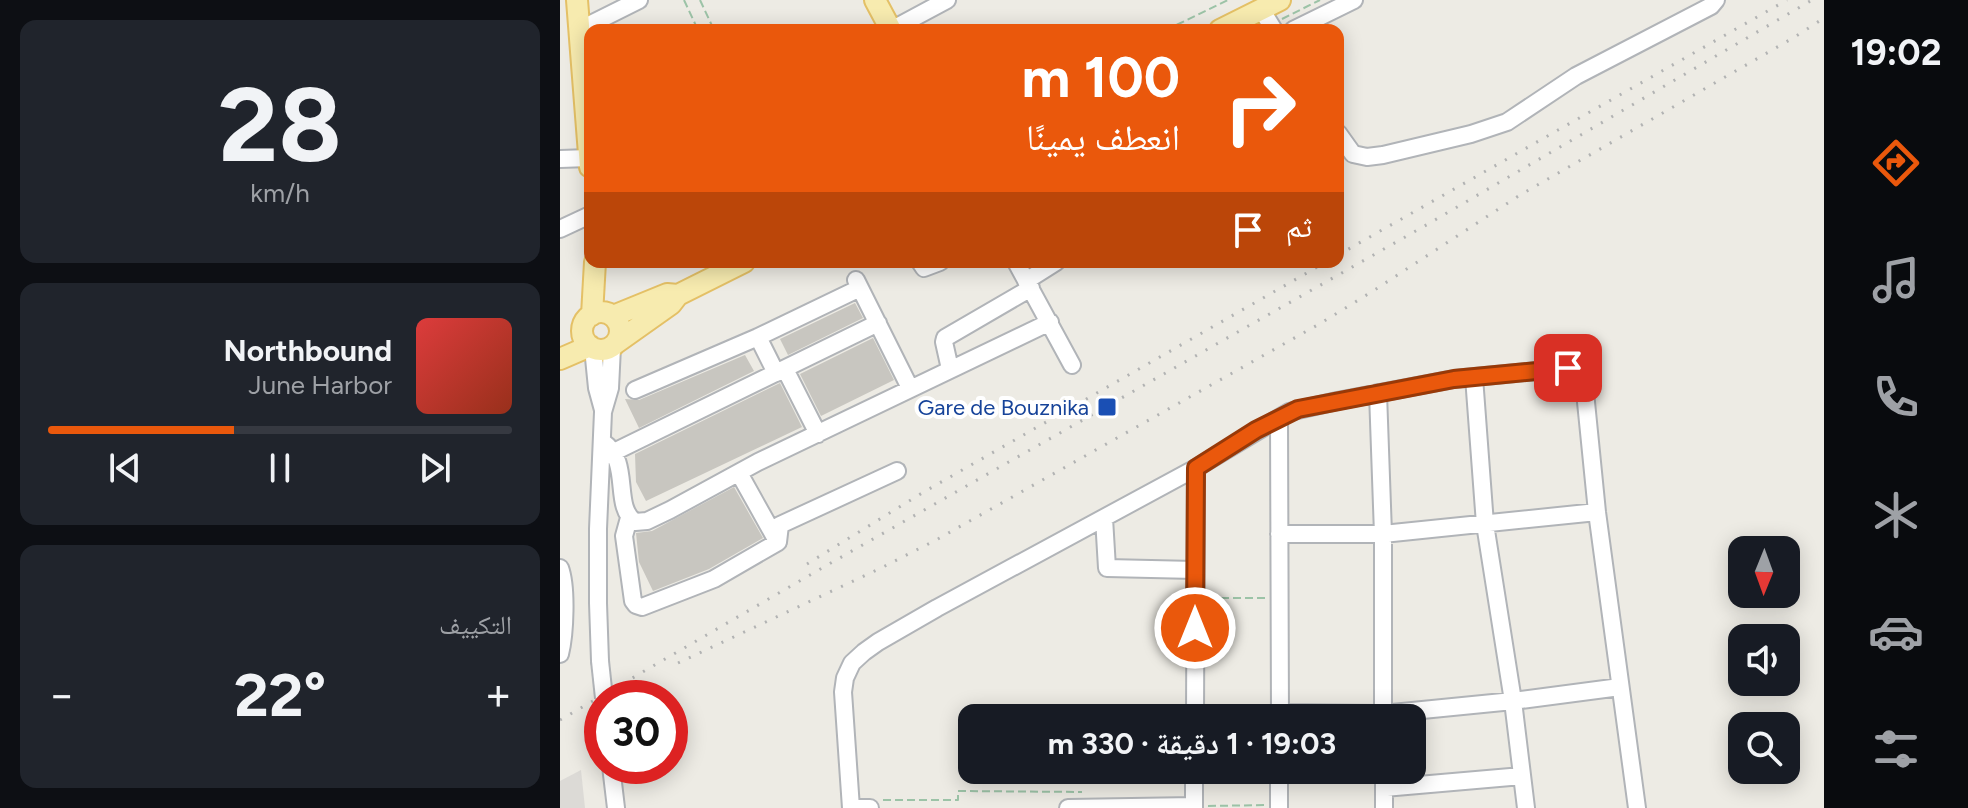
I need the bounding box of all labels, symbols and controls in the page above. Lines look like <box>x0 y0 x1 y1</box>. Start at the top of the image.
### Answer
text: 19:02 <box>1850 31 1942 74</box>
text: 100 m <box>1022 44 1180 111</box>
icon: right <box>1208 56 1312 160</box>
text: 28 <box>218 62 342 187</box>
text: انعطف يمينًا <box>1026 116 1180 159</box>
icon: directions <box>1868 135 1924 191</box>
text: km/h <box>250 177 310 209</box>
icon: arrive <box>1226 208 1270 252</box>
text: ثم <box>1286 208 1312 245</box>
icon: music <box>1868 252 1924 308</box>
text: Northbound <box>224 332 392 369</box>
pin <box>1534 334 1602 402</box>
icon: arrive <box>1546 346 1590 390</box>
text: June Harbor <box>248 369 392 401</box>
icon: phone <box>1868 369 1924 425</box>
place label: Gare de Bouznika <box>918 394 1089 421</box>
marker: Gare de Bouznika <box>1096 396 1118 418</box>
icon: previous <box>103 446 147 490</box>
icon: pause <box>258 446 302 490</box>
icon: next <box>413 446 457 490</box>
icon: climate <box>1868 487 1924 543</box>
north arrow <box>1728 536 1800 608</box>
map controls <box>1728 536 1800 784</box>
position arrow <box>1153 586 1237 670</box>
icon: car <box>1868 604 1924 660</box>
text: التكييف <box>439 609 512 641</box>
button: sound <box>1728 624 1800 696</box>
text: 22° <box>234 659 326 731</box>
text: − <box>48 668 75 721</box>
text: + <box>485 668 512 721</box>
speed limit sign: 30 <box>584 680 688 784</box>
button: search <box>1728 712 1800 784</box>
icon: filters <box>1868 721 1924 777</box>
text: 19:03 · 1 دقيقة · 330 m <box>1048 725 1336 762</box>

